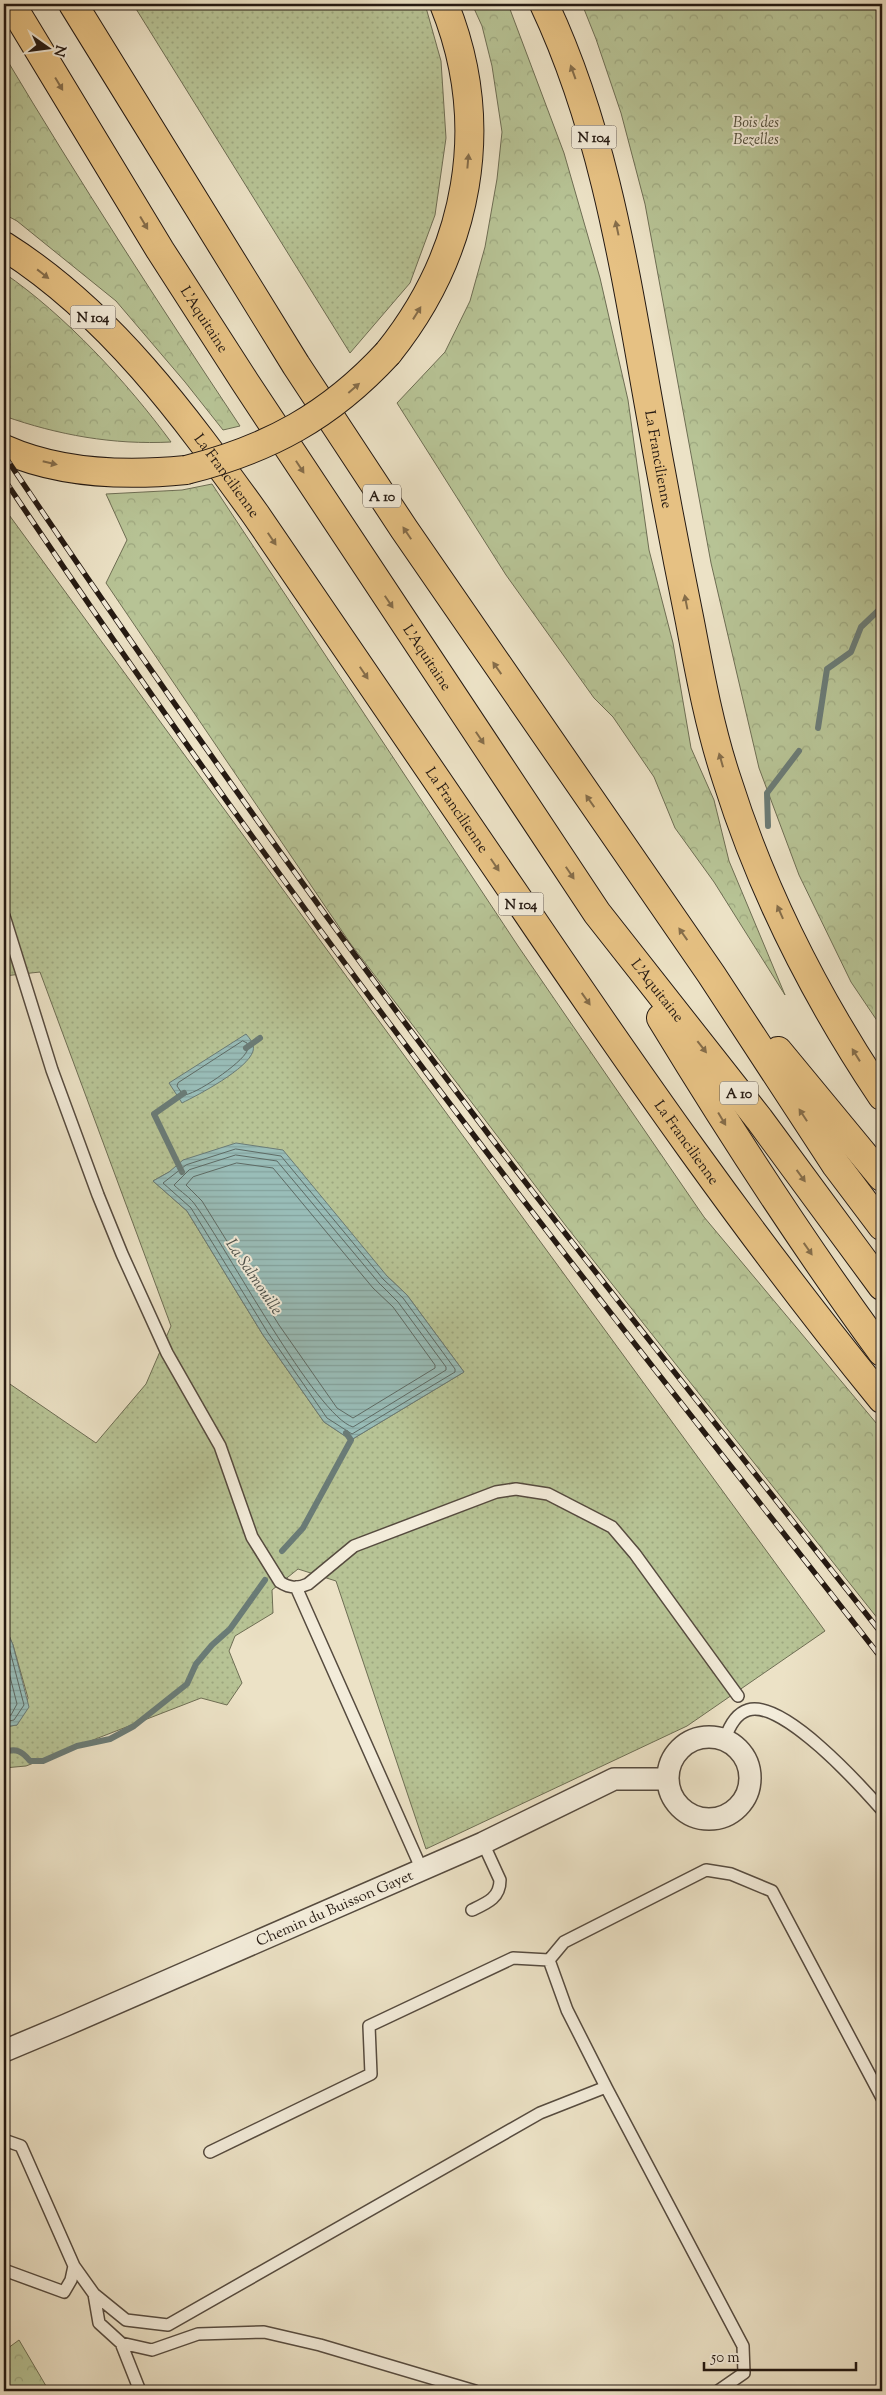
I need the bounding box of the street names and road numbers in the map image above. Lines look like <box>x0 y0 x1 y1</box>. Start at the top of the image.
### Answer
road number: N 104 <box>572 125 616 148</box>
street label: L'Aquitaine <box>174 283 233 357</box>
road number: N 104 <box>70 306 116 328</box>
street label: La Francilienne <box>638 409 677 510</box>
street label: La Francilienne <box>188 430 264 523</box>
road number: A 10 <box>363 484 401 508</box>
street label: L'Aquitaine <box>397 621 456 695</box>
street label: La Francilienne <box>419 764 493 858</box>
road number: N 104 <box>498 892 544 916</box>
street label: L'Aquitaine <box>625 955 688 1027</box>
road number: A 10 <box>720 1082 758 1104</box>
street label: La Francilienne <box>648 1097 723 1190</box>
street label: Chemin du Buisson Gayet <box>253 1866 417 1953</box>

